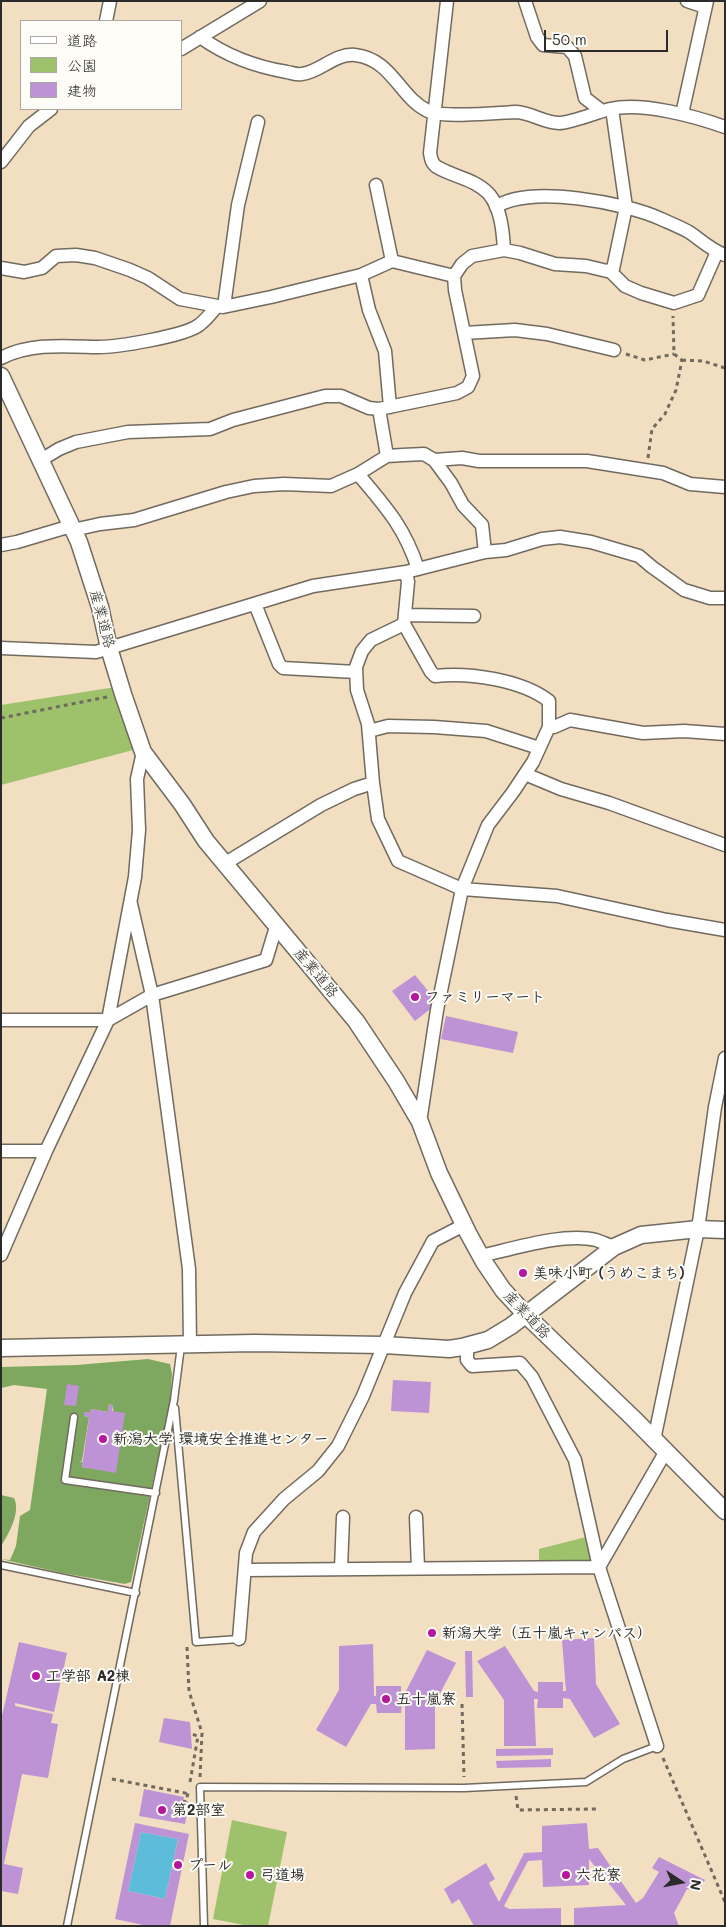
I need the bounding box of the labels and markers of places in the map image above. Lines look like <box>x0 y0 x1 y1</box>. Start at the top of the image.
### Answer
place label: ファミリーマート <box>425 988 545 1006</box>
marker: ファミリーマート <box>409 991 421 1003</box>
place label: 美味小町 (うめこまち) <box>533 1264 685 1282</box>
marker: 美味小町 (うめこまち) <box>517 1267 529 1279</box>
place label: 新潟大学 環境安全推進センター <box>113 1430 328 1448</box>
marker: 新潟大学 環境安全推進センター <box>97 1433 109 1445</box>
place label: 新潟大学（五十嵐キャンパス） <box>442 1624 652 1642</box>
marker: 新潟大学（五十嵐キャンパス） <box>426 1627 438 1639</box>
place label: 工学部 A2棟 <box>46 1667 130 1685</box>
marker: 工学部 A2棟 <box>30 1670 42 1682</box>
place label: 五十嵐寮 <box>396 1690 456 1708</box>
marker: 五十嵐寮 <box>380 1693 392 1705</box>
place label: 第2部室 <box>172 1801 225 1819</box>
marker: 第2部室 <box>156 1804 168 1816</box>
place label: プール <box>188 1856 232 1874</box>
marker: プール <box>172 1859 184 1871</box>
place label: 弓道場 <box>260 1866 305 1884</box>
place label: 六花寮 <box>576 1866 621 1884</box>
marker: 弓道場 <box>244 1869 256 1881</box>
marker: 六花寮 <box>560 1869 572 1881</box>

